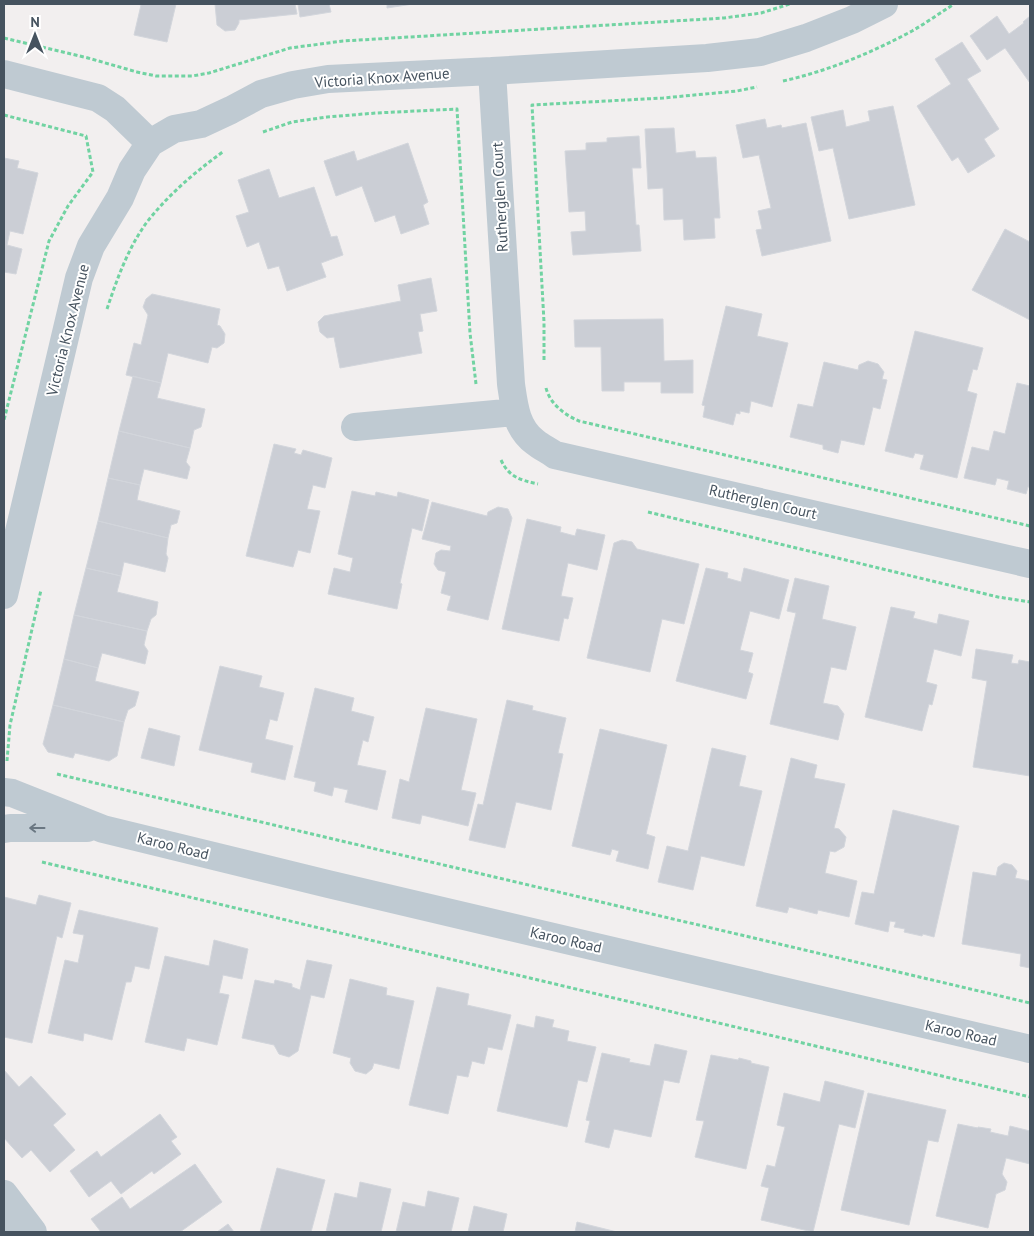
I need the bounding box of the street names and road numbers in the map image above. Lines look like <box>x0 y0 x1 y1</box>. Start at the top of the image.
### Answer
street label: Victoria Knox Avenue <box>313 63 450 92</box>
street label: Rutherglen Court <box>487 142 512 252</box>
street label: Victoria Knox Avenue <box>42 262 93 399</box>
street label: Rutherglen Court <box>707 480 819 523</box>
street label: Karoo Road <box>135 827 211 864</box>
street label: Karoo Road <box>528 922 604 957</box>
street label: Karoo Road <box>923 1015 999 1050</box>

